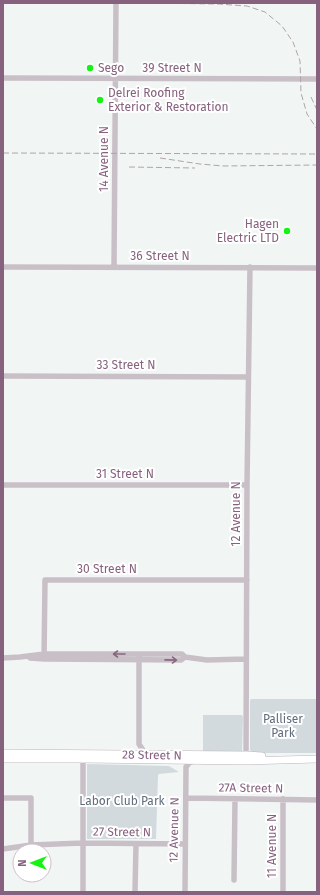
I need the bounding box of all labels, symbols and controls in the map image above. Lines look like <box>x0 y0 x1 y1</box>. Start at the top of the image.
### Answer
place label: Sego <box>98 61 124 75</box>
street label: 39 Street N <box>142 61 202 75</box>
marker: Sego <box>85 63 95 73</box>
place label: Delrei Roofing Exterior & Restoration <box>108 86 229 114</box>
marker: Delrei Roofing Exterior & Restoration <box>95 95 105 105</box>
street label: 14 Avenue N <box>97 126 111 192</box>
place label: Hagen Electric LTD <box>217 217 279 245</box>
marker: Hagen Electric LTD <box>282 226 292 236</box>
street label: 36 Street N <box>130 249 190 263</box>
street label: 33 Street N <box>96 358 156 372</box>
street label: 31 Street N <box>96 467 154 481</box>
street label: 12 Avenue N <box>229 481 243 547</box>
street label: 30 Street N <box>77 562 137 576</box>
one-way arrow <box>113 650 126 658</box>
one-way arrow <box>164 656 177 664</box>
park label: Palliser Park <box>263 712 303 740</box>
street label: 28 Street N <box>122 747 182 763</box>
street label: 27A Street N <box>218 780 284 796</box>
park label: Labor Club Park <box>79 794 166 808</box>
street label: 12 Avenue N <box>166 797 182 863</box>
street label: 11 Avenue N <box>265 814 279 878</box>
street label: 27 Street N <box>93 824 151 840</box>
north arrow <box>12 843 52 883</box>
text: N <box>16 859 29 867</box>

